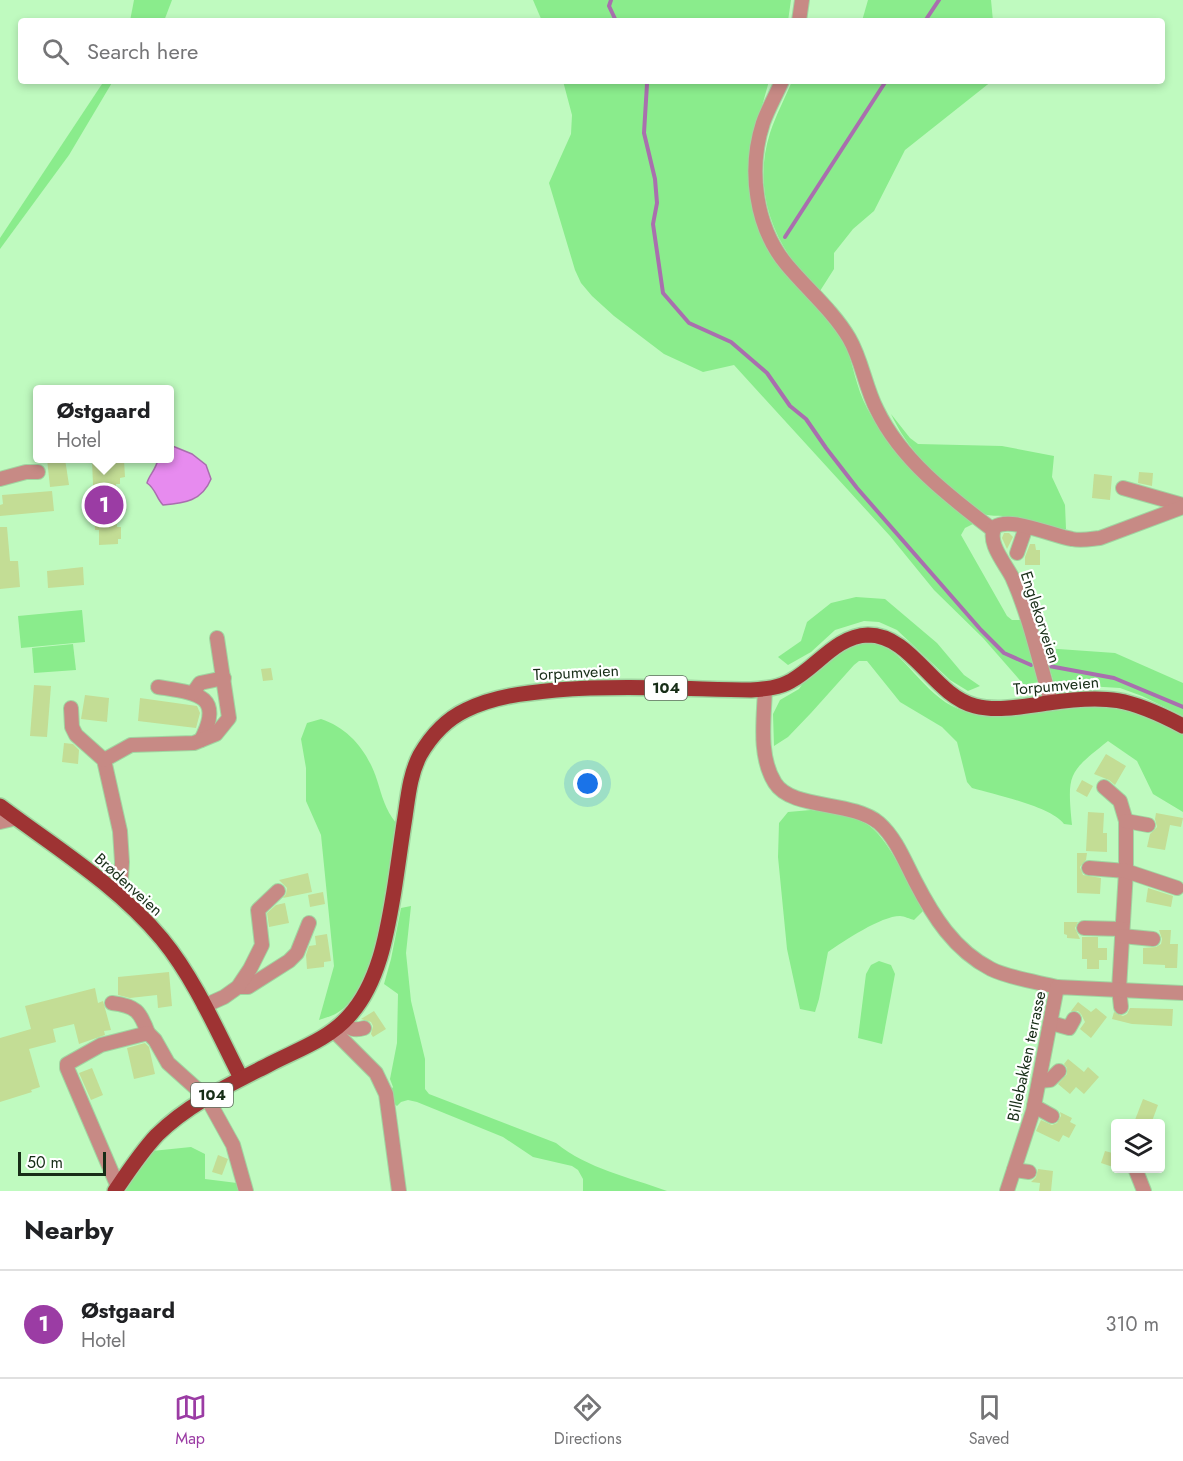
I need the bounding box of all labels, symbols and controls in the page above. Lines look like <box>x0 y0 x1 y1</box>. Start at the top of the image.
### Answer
search box <box>18 18 1165 84</box>
icon: search <box>39 35 72 68</box>
text: Search here <box>87 35 198 67</box>
popup <box>33 385 174 463</box>
text: Østgaard <box>56 394 151 426</box>
text: Hotel <box>56 426 101 455</box>
pin: 1 <box>84 482 124 528</box>
street label: Englekorveien <box>1015 568 1066 666</box>
street label: Torpumveien <box>533 659 619 686</box>
street label: Torpumveien <box>1012 670 1100 701</box>
road number: 104 <box>645 676 687 700</box>
your location <box>573 769 602 798</box>
street label: Brødenveien <box>90 847 168 921</box>
street label: Billebakken terrasse <box>1001 989 1052 1123</box>
road number: 104 <box>191 1083 233 1107</box>
map controls <box>1111 1119 1165 1173</box>
button: layers <box>1111 1119 1165 1173</box>
scale bar <box>18 1149 106 1176</box>
text: 50 m <box>27 1151 63 1174</box>
text: Nearby <box>24 1211 113 1249</box>
text: Østgaard <box>81 1294 175 1326</box>
text: 1 <box>38 1310 49 1339</box>
text: 310 m <box>1105 1310 1159 1339</box>
text: Hotel <box>81 1326 126 1355</box>
tab: Map <box>174 1391 207 1450</box>
tab: Directions <box>554 1391 622 1450</box>
tab: Saved <box>969 1391 1009 1450</box>

